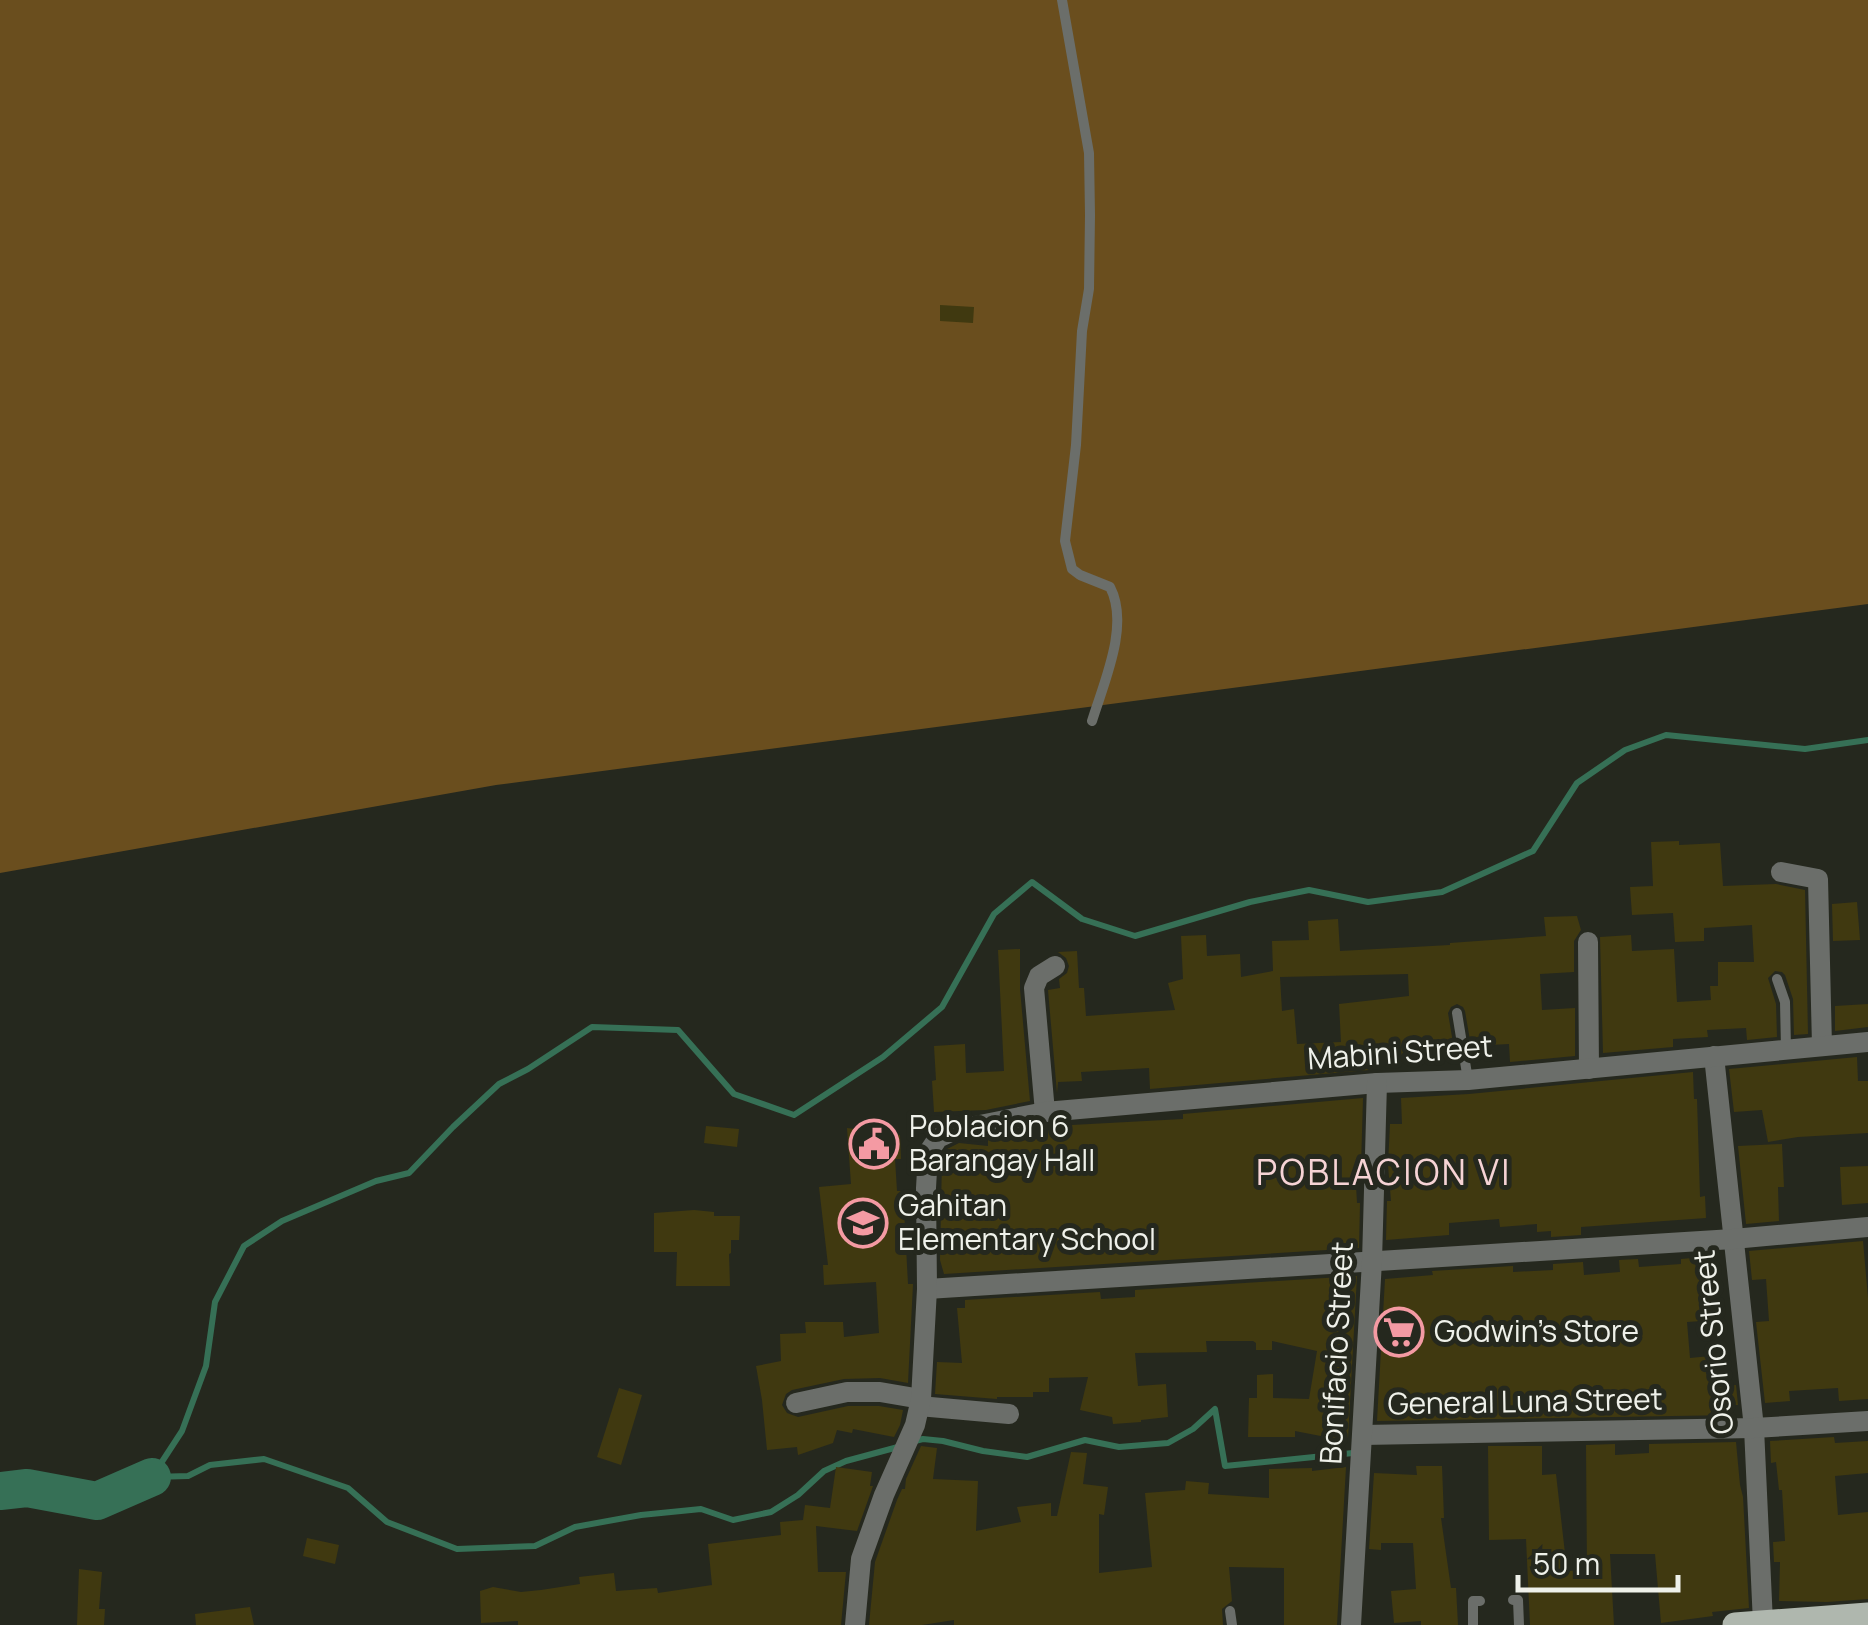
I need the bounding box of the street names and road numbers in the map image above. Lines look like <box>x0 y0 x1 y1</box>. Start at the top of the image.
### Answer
street label: Mabini Street <box>1306 1025 1494 1078</box>
street label: Bonifacio Street <box>1309 1241 1362 1465</box>
street label: Osorio Street <box>1682 1248 1743 1436</box>
street label: General Luna Street <box>1387 1378 1663 1423</box>

